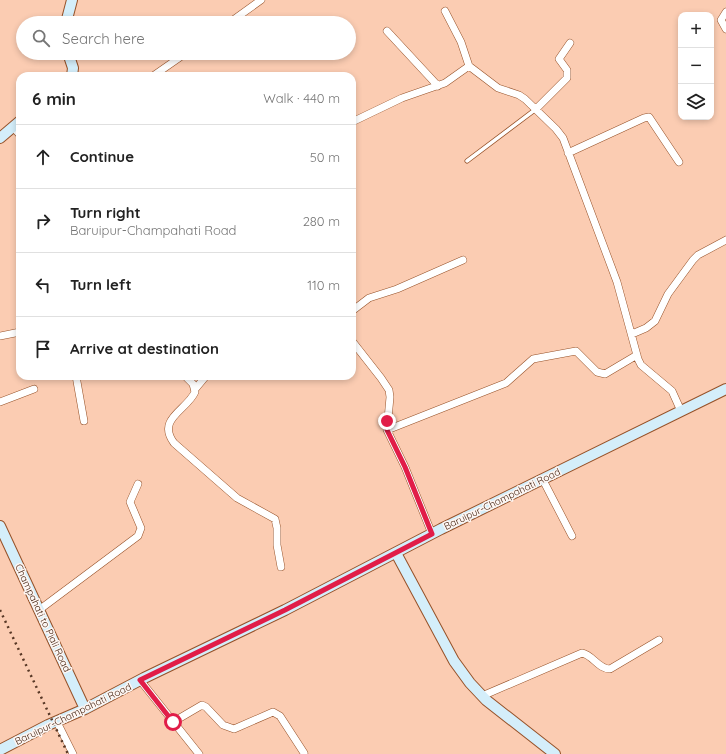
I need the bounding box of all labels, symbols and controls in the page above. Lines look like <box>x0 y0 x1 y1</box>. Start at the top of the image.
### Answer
map controls <box>678 12 714 120</box>
button: + <box>678 12 714 48</box>
search box <box>16 16 356 60</box>
icon: search <box>30 27 52 49</box>
text: Search here <box>62 29 145 48</box>
button: − <box>678 48 714 84</box>
button: layers <box>678 84 714 120</box>
text: 6 min <box>32 88 76 109</box>
text: Walk · 440 m <box>263 90 340 106</box>
icon: ahead <box>32 146 54 168</box>
text: Continue <box>70 147 134 166</box>
text: 50 m <box>310 149 340 165</box>
text: Turn right <box>70 203 141 222</box>
icon: right <box>32 210 54 232</box>
text: 280 m <box>303 213 340 229</box>
text: Baruipur-Champahati Road <box>70 222 237 238</box>
icon: left <box>32 274 54 296</box>
text: Turn left <box>70 275 132 294</box>
text: 110 m <box>307 277 340 293</box>
icon: arrive <box>32 338 54 360</box>
text: Arrive at destination <box>70 339 219 358</box>
route end <box>378 412 396 430</box>
street label: Baruipur-Champahati Road <box>442 465 562 533</box>
street label: Champahati to Piali Road <box>12 562 74 674</box>
street label: Baruipur-Champahati Road <box>13 680 133 748</box>
route start <box>164 713 182 731</box>

